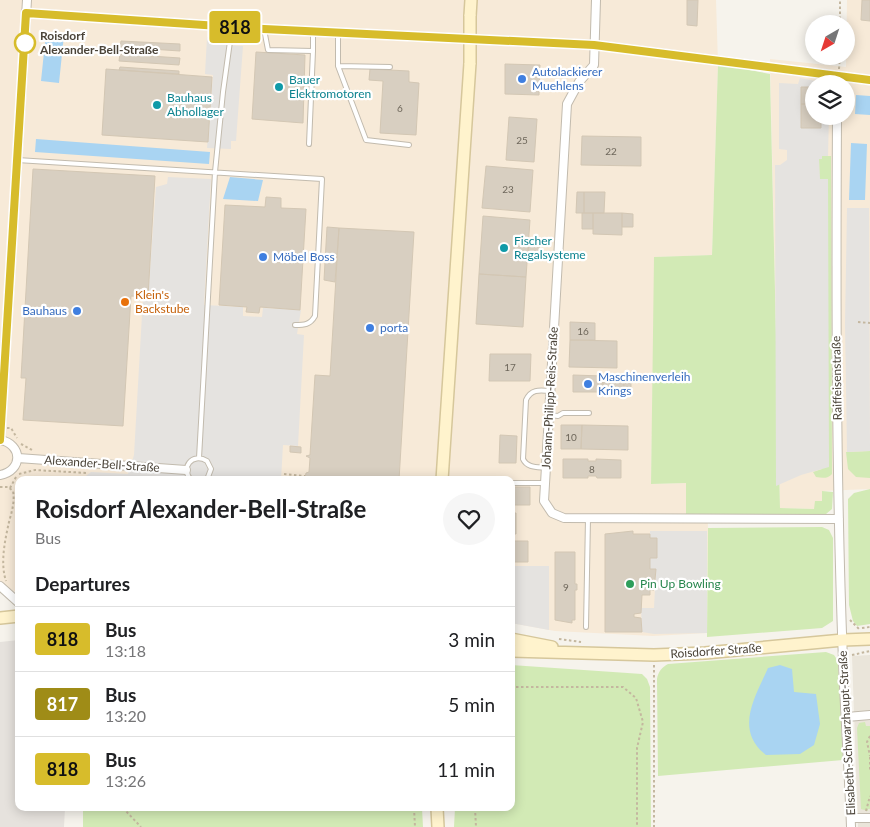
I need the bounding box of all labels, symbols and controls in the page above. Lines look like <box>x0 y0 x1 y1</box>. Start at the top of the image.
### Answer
line badge: 818 <box>206 11 264 43</box>
north arrow <box>805 15 855 65</box>
map controls <box>805 15 855 125</box>
text: 818 <box>219 16 251 38</box>
place label: Roisdorf Alexander-Bell-Straße <box>39 28 159 57</box>
marker: Roisdorf Alexander-Bell-Straße <box>14 32 36 54</box>
place label: Autolackierer Muehlens <box>532 64 603 93</box>
place label: Bauer Elektromotoren <box>289 72 371 101</box>
marker: Autolackierer Muehlens <box>516 73 528 85</box>
button: layers <box>805 75 855 125</box>
marker: Bauer Elektromotoren <box>273 81 285 93</box>
place label: Bauhaus Abhollager <box>167 90 224 119</box>
marker: Bauhaus Abhollager <box>151 99 163 111</box>
house number: 6 <box>397 102 403 114</box>
house number: 25 <box>516 134 528 146</box>
house number: 22 <box>605 145 617 157</box>
house number: 23 <box>502 183 514 195</box>
place label: Fischer Regalsysteme <box>514 233 586 262</box>
marker: Fischer Regalsysteme <box>498 242 510 254</box>
place label: Möbel Boss <box>273 249 335 264</box>
marker: Möbel Boss <box>257 251 269 263</box>
place label: Klein's Backstube <box>135 287 190 316</box>
marker: Klein's Backstube <box>119 296 131 308</box>
place label: Bauhaus <box>22 303 67 318</box>
marker: Bauhaus <box>71 305 83 317</box>
place label: porta <box>380 320 408 335</box>
marker: porta <box>364 322 376 334</box>
house number: 16 <box>577 325 589 337</box>
street label: Johann-Philipp-Reis-Straße <box>538 326 561 470</box>
street label: Raiffeisenstraße <box>828 336 845 420</box>
house number: 17 <box>504 361 516 373</box>
place label: Maschinenverleih Krings <box>598 369 691 398</box>
marker: Maschinenverleih Krings <box>582 378 594 390</box>
house number: 10 <box>565 431 577 443</box>
street label: Alexander-Bell-Straße <box>44 452 160 475</box>
house number: 8 <box>589 463 595 475</box>
button: heart <box>443 493 495 545</box>
text: Roisdorf Alexander-Bell-Straße <box>35 494 366 523</box>
text: Bus <box>35 528 61 547</box>
text: Departures <box>35 572 130 595</box>
place label: Pin Up Bowling <box>640 576 721 591</box>
marker: Pin Up Bowling <box>624 578 636 590</box>
house number: 9 <box>563 581 569 593</box>
text: Bus <box>105 618 136 641</box>
text: 818 <box>47 628 78 650</box>
text: 3 min <box>448 628 495 651</box>
street label: Roisdorfer Straße <box>670 640 762 661</box>
text: 13:18 <box>105 641 146 660</box>
street label: Elisabeth-Schwarzhaupt-Straße <box>835 650 858 816</box>
text: Bus <box>105 683 136 706</box>
text: 817 <box>47 693 78 715</box>
text: 5 min <box>448 693 495 716</box>
text: 13:20 <box>105 706 146 725</box>
text: Bus <box>105 748 136 771</box>
text: 818 <box>47 758 78 780</box>
text: 11 min <box>437 758 495 781</box>
text: 13:26 <box>105 771 146 790</box>

